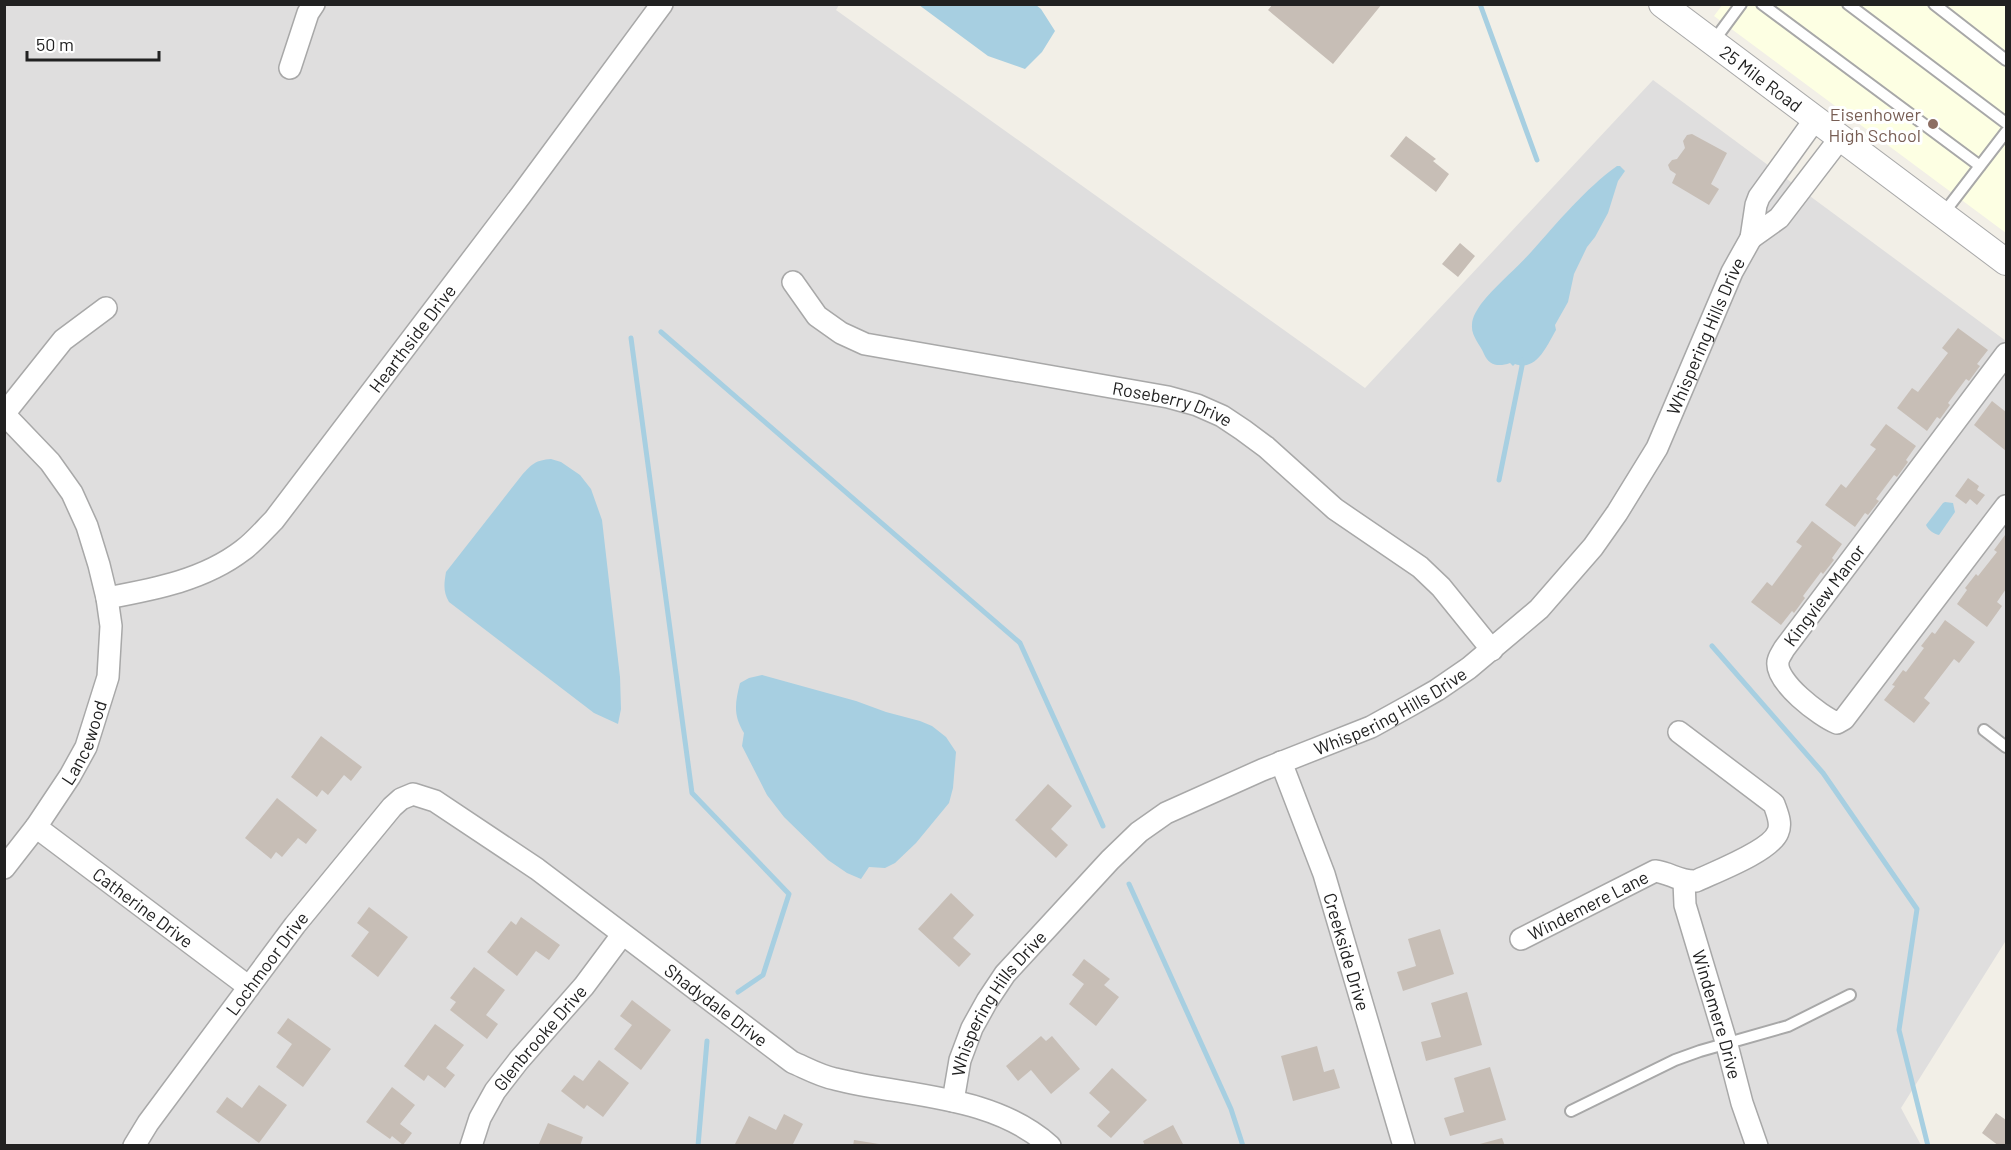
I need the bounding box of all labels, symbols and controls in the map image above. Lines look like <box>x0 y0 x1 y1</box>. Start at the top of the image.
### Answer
scale bar <box>27 24 159 62</box>
text: 50 m <box>36 33 74 55</box>
street label: 25 Mile Road <box>1716 40 1807 116</box>
place label: Eisenhower High School <box>1828 103 1921 146</box>
marker: Eisenhower High School <box>1926 117 1940 131</box>
street label: Whispering Hills Drive <box>1662 253 1749 418</box>
street label: Hearthside Drive <box>364 280 460 397</box>
street label: Roseberry Drive <box>1111 377 1237 431</box>
street label: Kingview Manor <box>1778 539 1870 650</box>
street label: Whispering Hills Drive <box>1311 662 1471 759</box>
street label: Lancewood <box>56 697 111 789</box>
street label: Catherine Drive <box>89 863 198 952</box>
street label: Windemere Lane <box>1524 865 1652 945</box>
street label: Creekside Drive <box>1319 890 1375 1013</box>
street label: Lochmoor Drive <box>221 907 313 1019</box>
street label: Whispering Hills Drive <box>946 926 1051 1078</box>
street label: Windemere Drive <box>1688 947 1746 1081</box>
street label: Shadydale Drive <box>660 959 772 1051</box>
street label: Glenbrooke Drive <box>488 980 591 1095</box>

